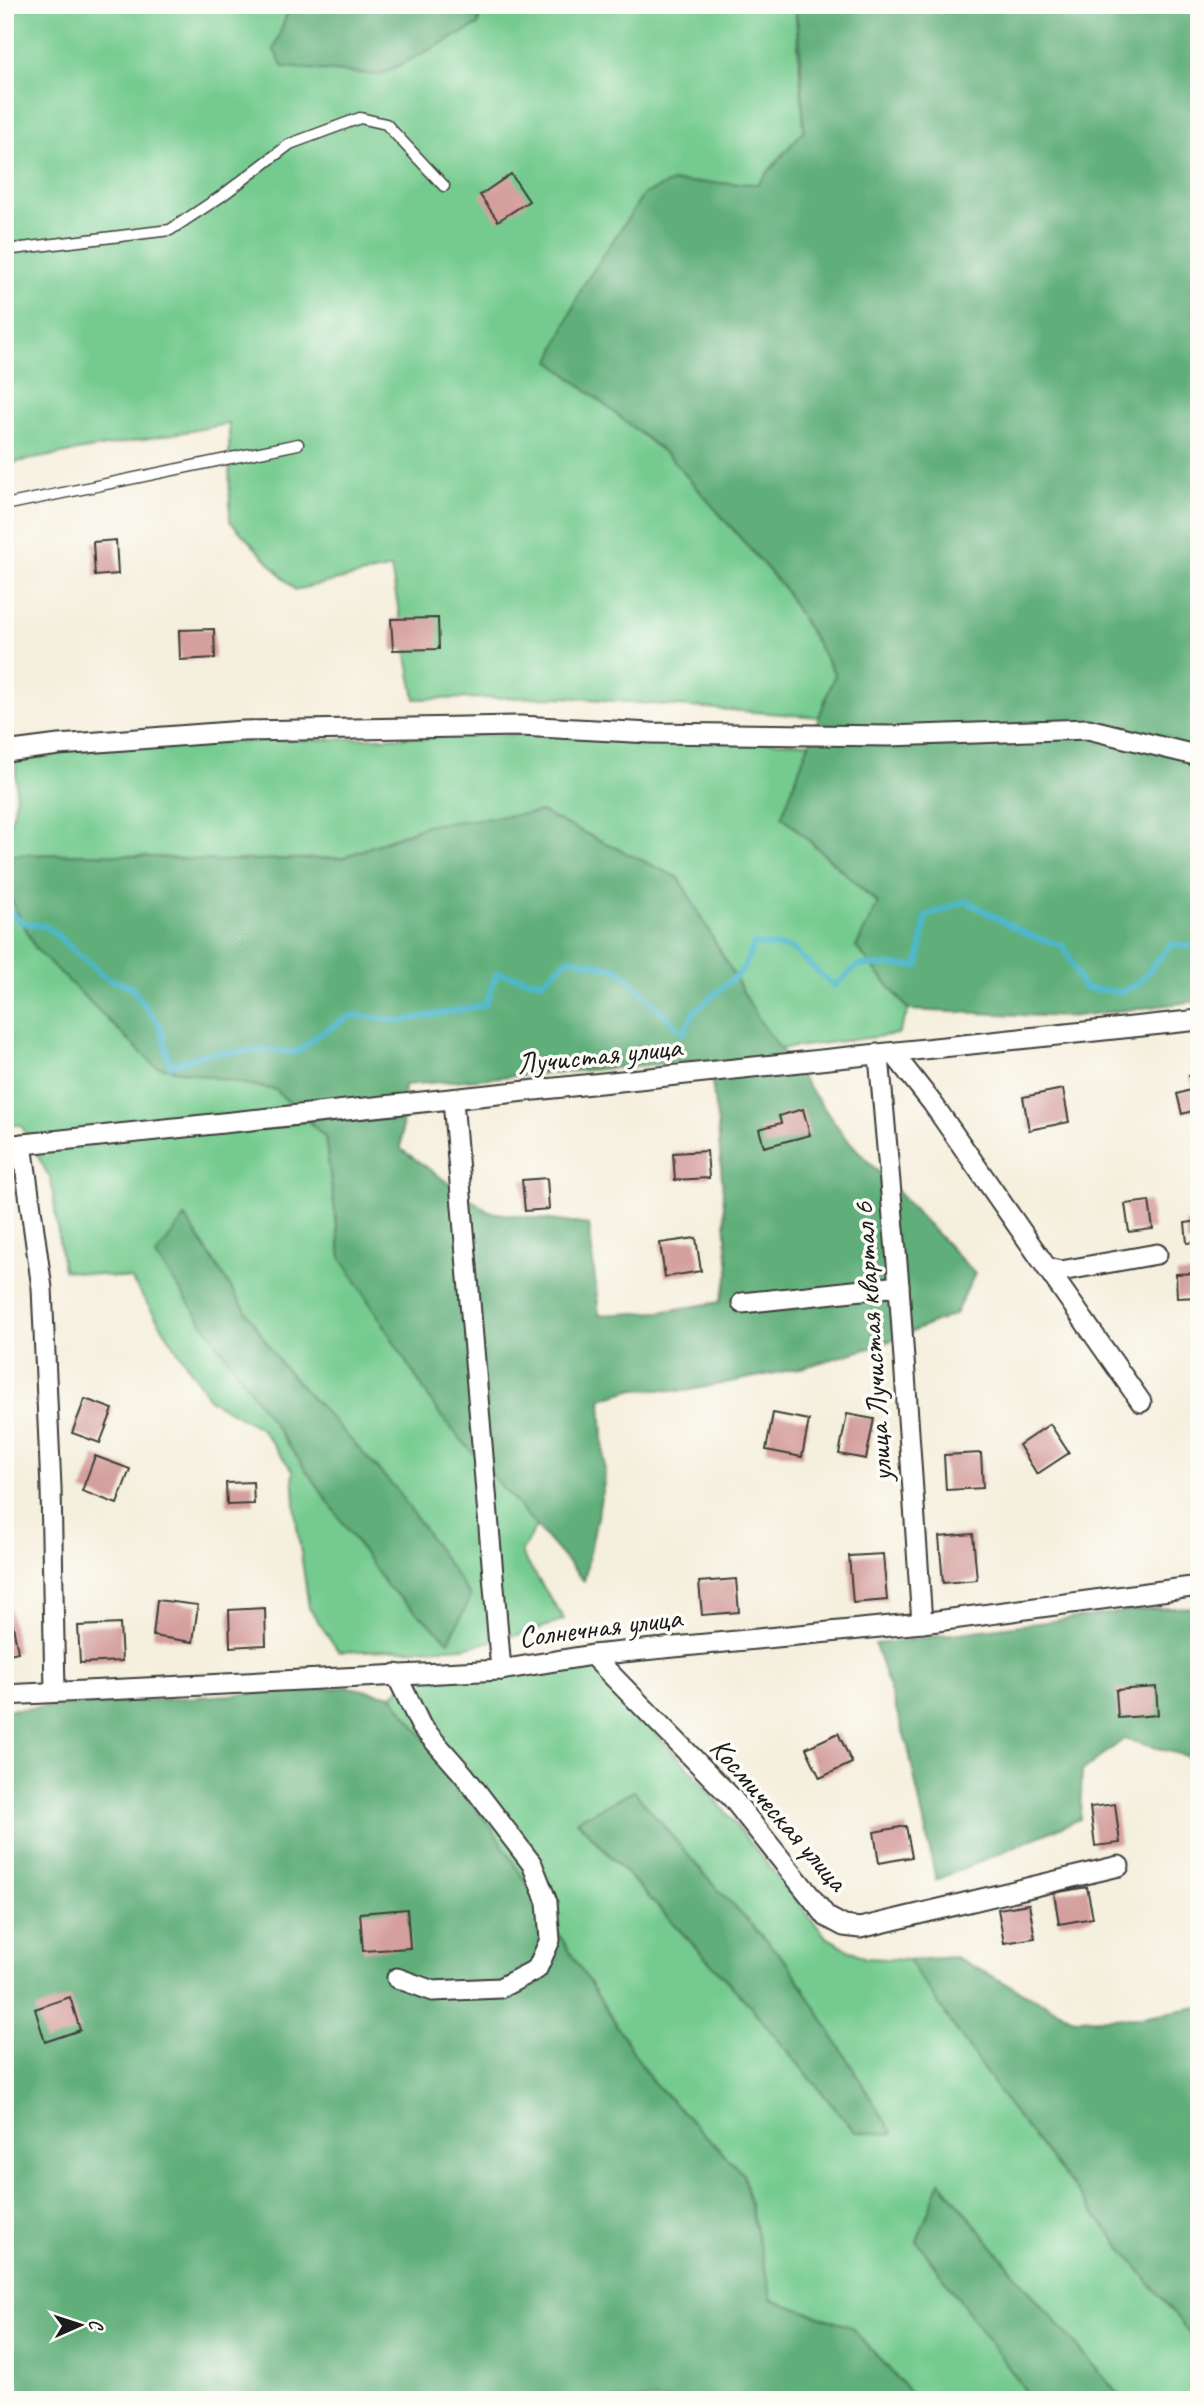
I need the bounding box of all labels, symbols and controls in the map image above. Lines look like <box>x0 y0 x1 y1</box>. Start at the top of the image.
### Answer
street label: Лучистая улица <box>515 1027 685 1083</box>
street label: улица Лучистая квартал 6 <box>843 1200 901 1485</box>
street label: Солнечная улица <box>516 1598 685 1656</box>
street label: Космическая улица <box>702 1729 858 1900</box>
north arrow <box>46 2290 116 2360</box>
text: С <box>84 2319 108 2332</box>

